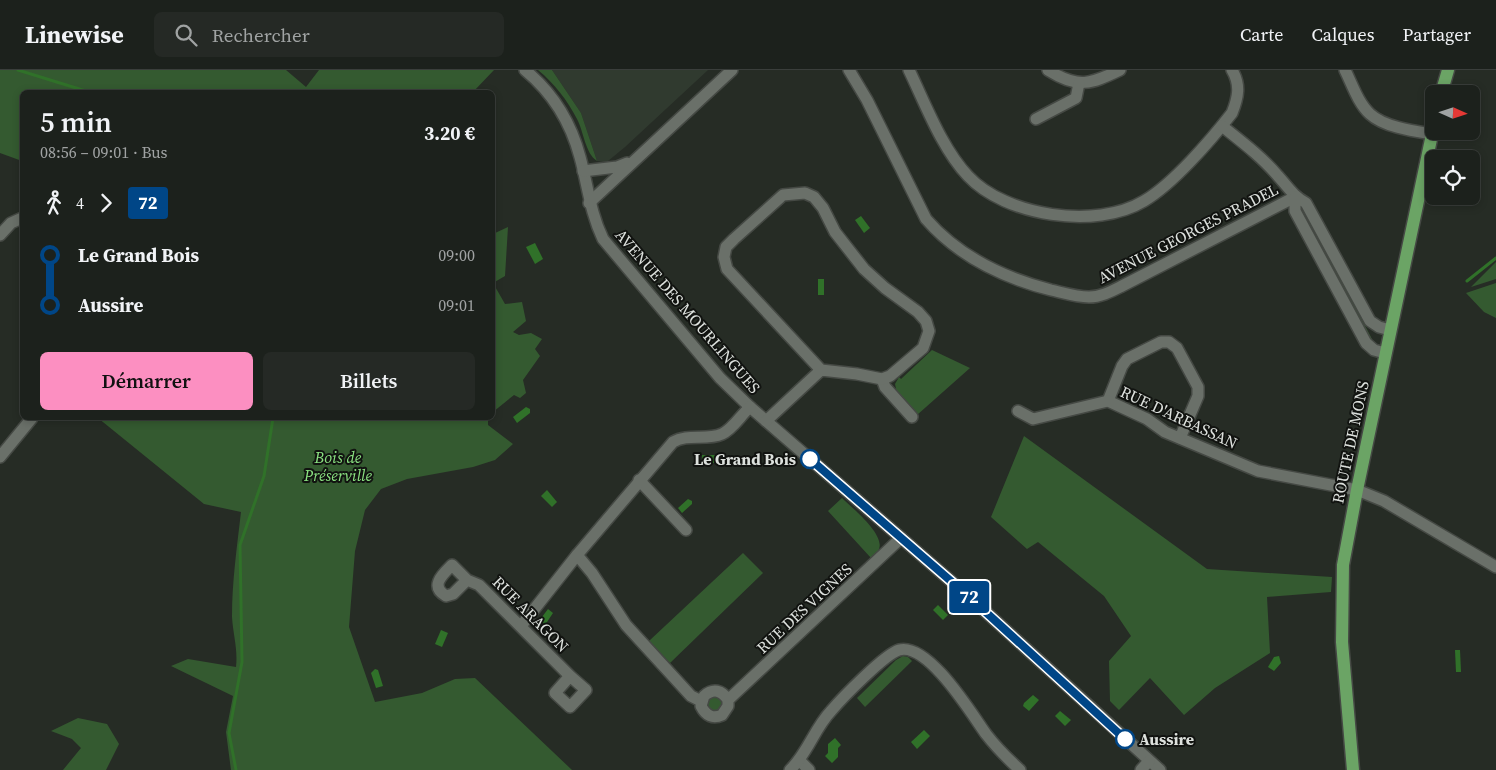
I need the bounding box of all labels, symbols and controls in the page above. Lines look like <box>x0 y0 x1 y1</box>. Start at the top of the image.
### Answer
search box <box>154 12 504 57</box>
text: Linewise <box>25 18 124 51</box>
icon: search <box>172 21 200 49</box>
text: Rechercher <box>212 22 310 48</box>
text: Carte <box>1240 22 1283 47</box>
text: Calques <box>1311 22 1375 47</box>
text: Partager <box>1403 22 1471 47</box>
north arrow <box>1425 85 1480 140</box>
map controls <box>1425 85 1480 205</box>
text: 5 min <box>40 103 112 141</box>
text: 3.20 € <box>424 120 475 146</box>
text: 08:56 – 09:01 · Bus <box>40 141 168 163</box>
button: locate <box>1425 150 1480 205</box>
street label: AVENUE GEORGES PRADEL <box>1094 178 1282 288</box>
icon: walk <box>40 189 68 217</box>
icon: forward <box>92 189 120 217</box>
text: 72 <box>138 190 158 215</box>
text: 4 <box>76 192 84 214</box>
street label: AVENUE DES MOURLINGUES <box>610 224 766 398</box>
text: Le Grand Bois <box>78 242 199 268</box>
text: 09:00 <box>438 244 475 266</box>
text: Aussire <box>78 292 143 318</box>
text: 09:01 <box>438 294 475 316</box>
button: Démarrer <box>40 352 253 410</box>
button: Billets <box>263 352 475 410</box>
street label: ROUTE DE MONS <box>1326 379 1374 505</box>
street label: RUE D'ARBASSAN <box>1117 380 1241 454</box>
park label: Bois de Préserville <box>303 446 373 486</box>
place label: Le Grand Bois <box>694 448 796 470</box>
marker: Le Grand Bois <box>800 449 820 469</box>
street label: RUE DES VIGNES <box>751 558 857 658</box>
street label: RUE ARAGON <box>488 571 574 657</box>
line badge: 72 <box>946 581 992 613</box>
text: 72 <box>959 584 979 609</box>
place label: Aussire <box>1139 728 1194 750</box>
marker: Aussire <box>1115 729 1135 749</box>

